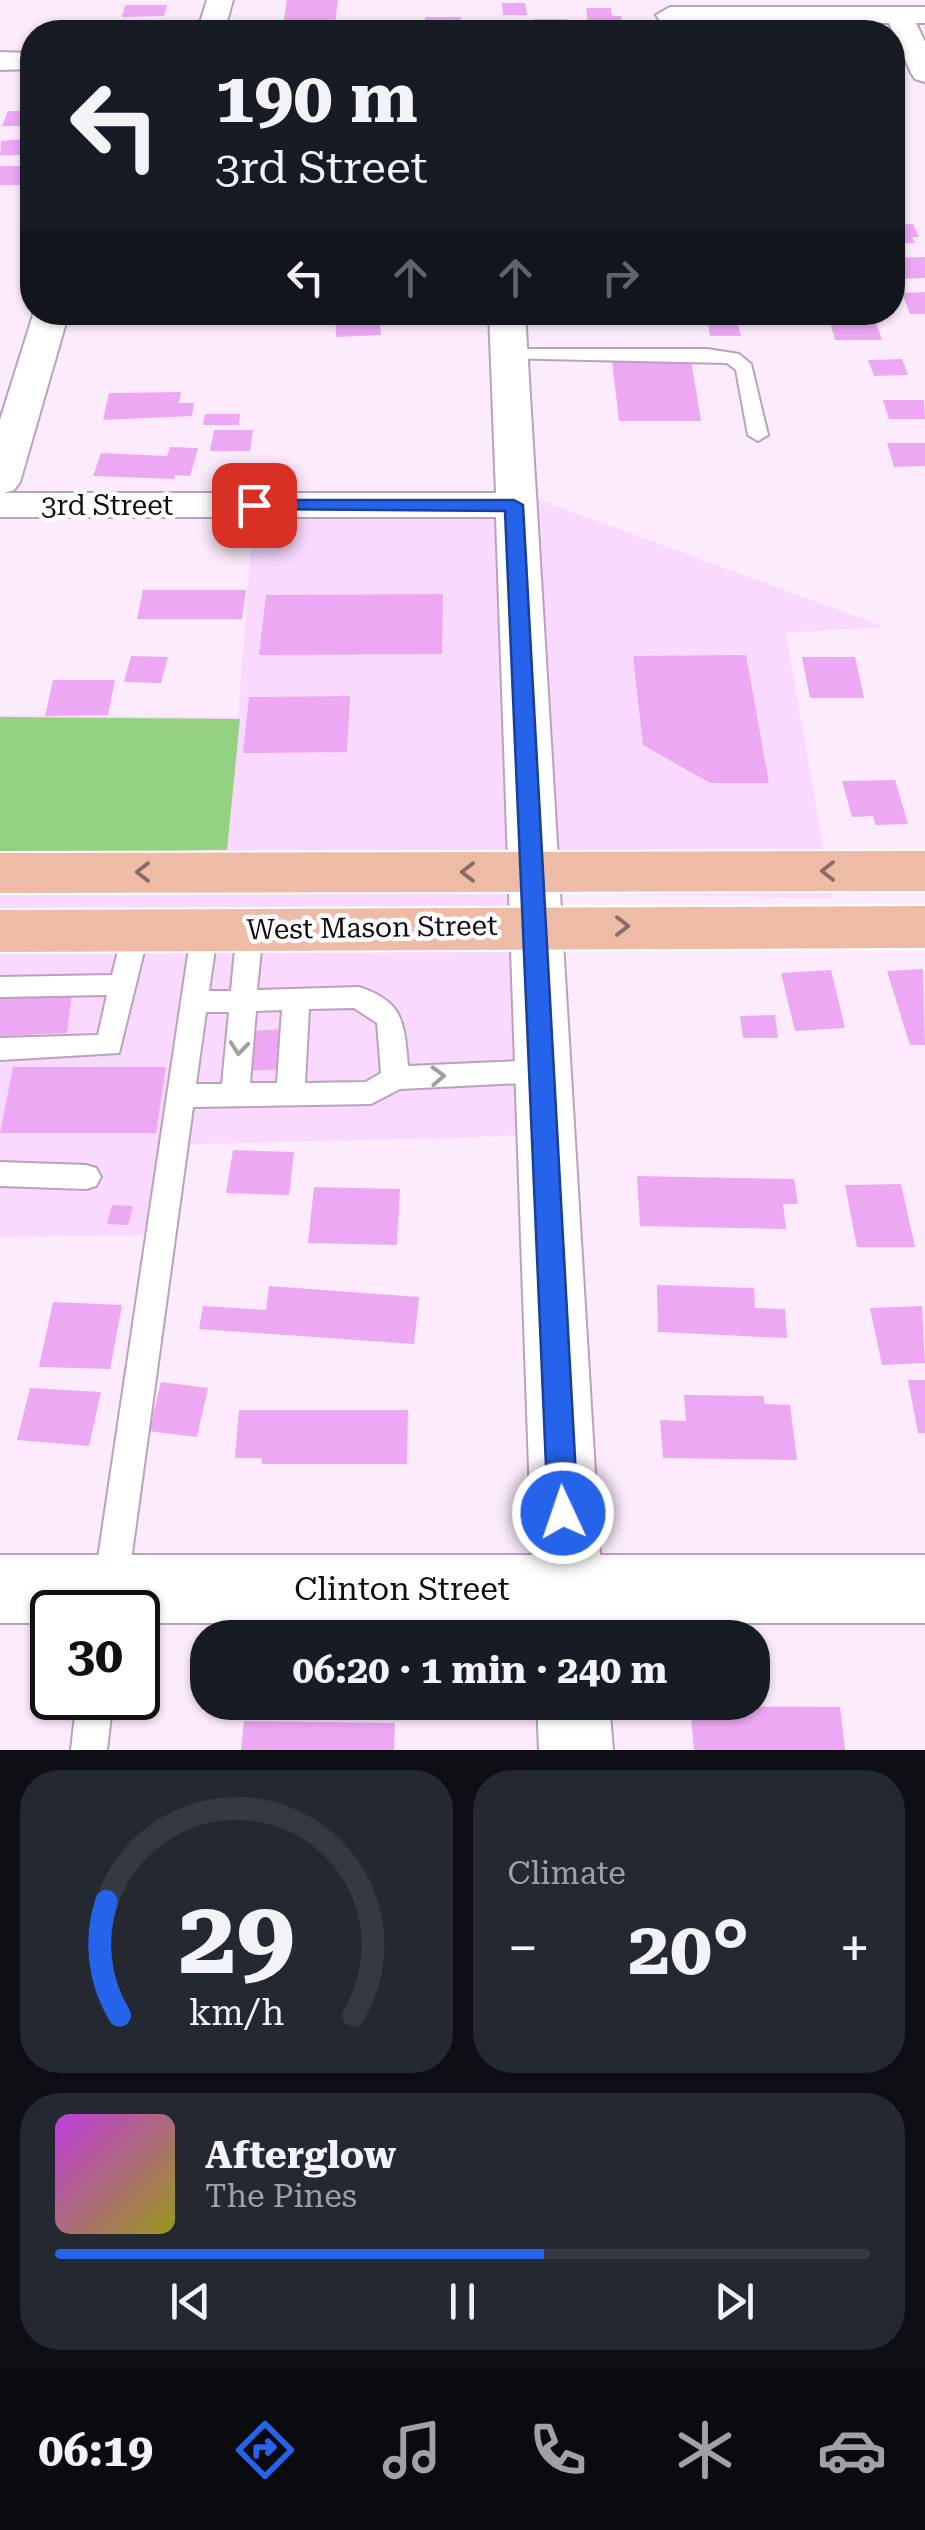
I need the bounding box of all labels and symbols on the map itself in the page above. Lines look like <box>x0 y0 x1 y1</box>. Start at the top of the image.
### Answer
pin <box>212 463 297 548</box>
street label: 3rd Street <box>41 489 173 522</box>
one-way arrow <box>819 860 834 882</box>
one-way arrow <box>134 861 150 883</box>
one-way arrow <box>459 861 474 883</box>
street label: West Mason Street <box>246 909 498 946</box>
one-way arrow <box>616 915 631 937</box>
one-way arrow <box>228 1040 250 1056</box>
one-way arrow <box>430 1066 446 1087</box>
position arrow <box>511 1461 615 1565</box>
street label: Clinton Street <box>294 1570 510 1608</box>
speed limit sign: 30 <box>30 1590 160 1720</box>

